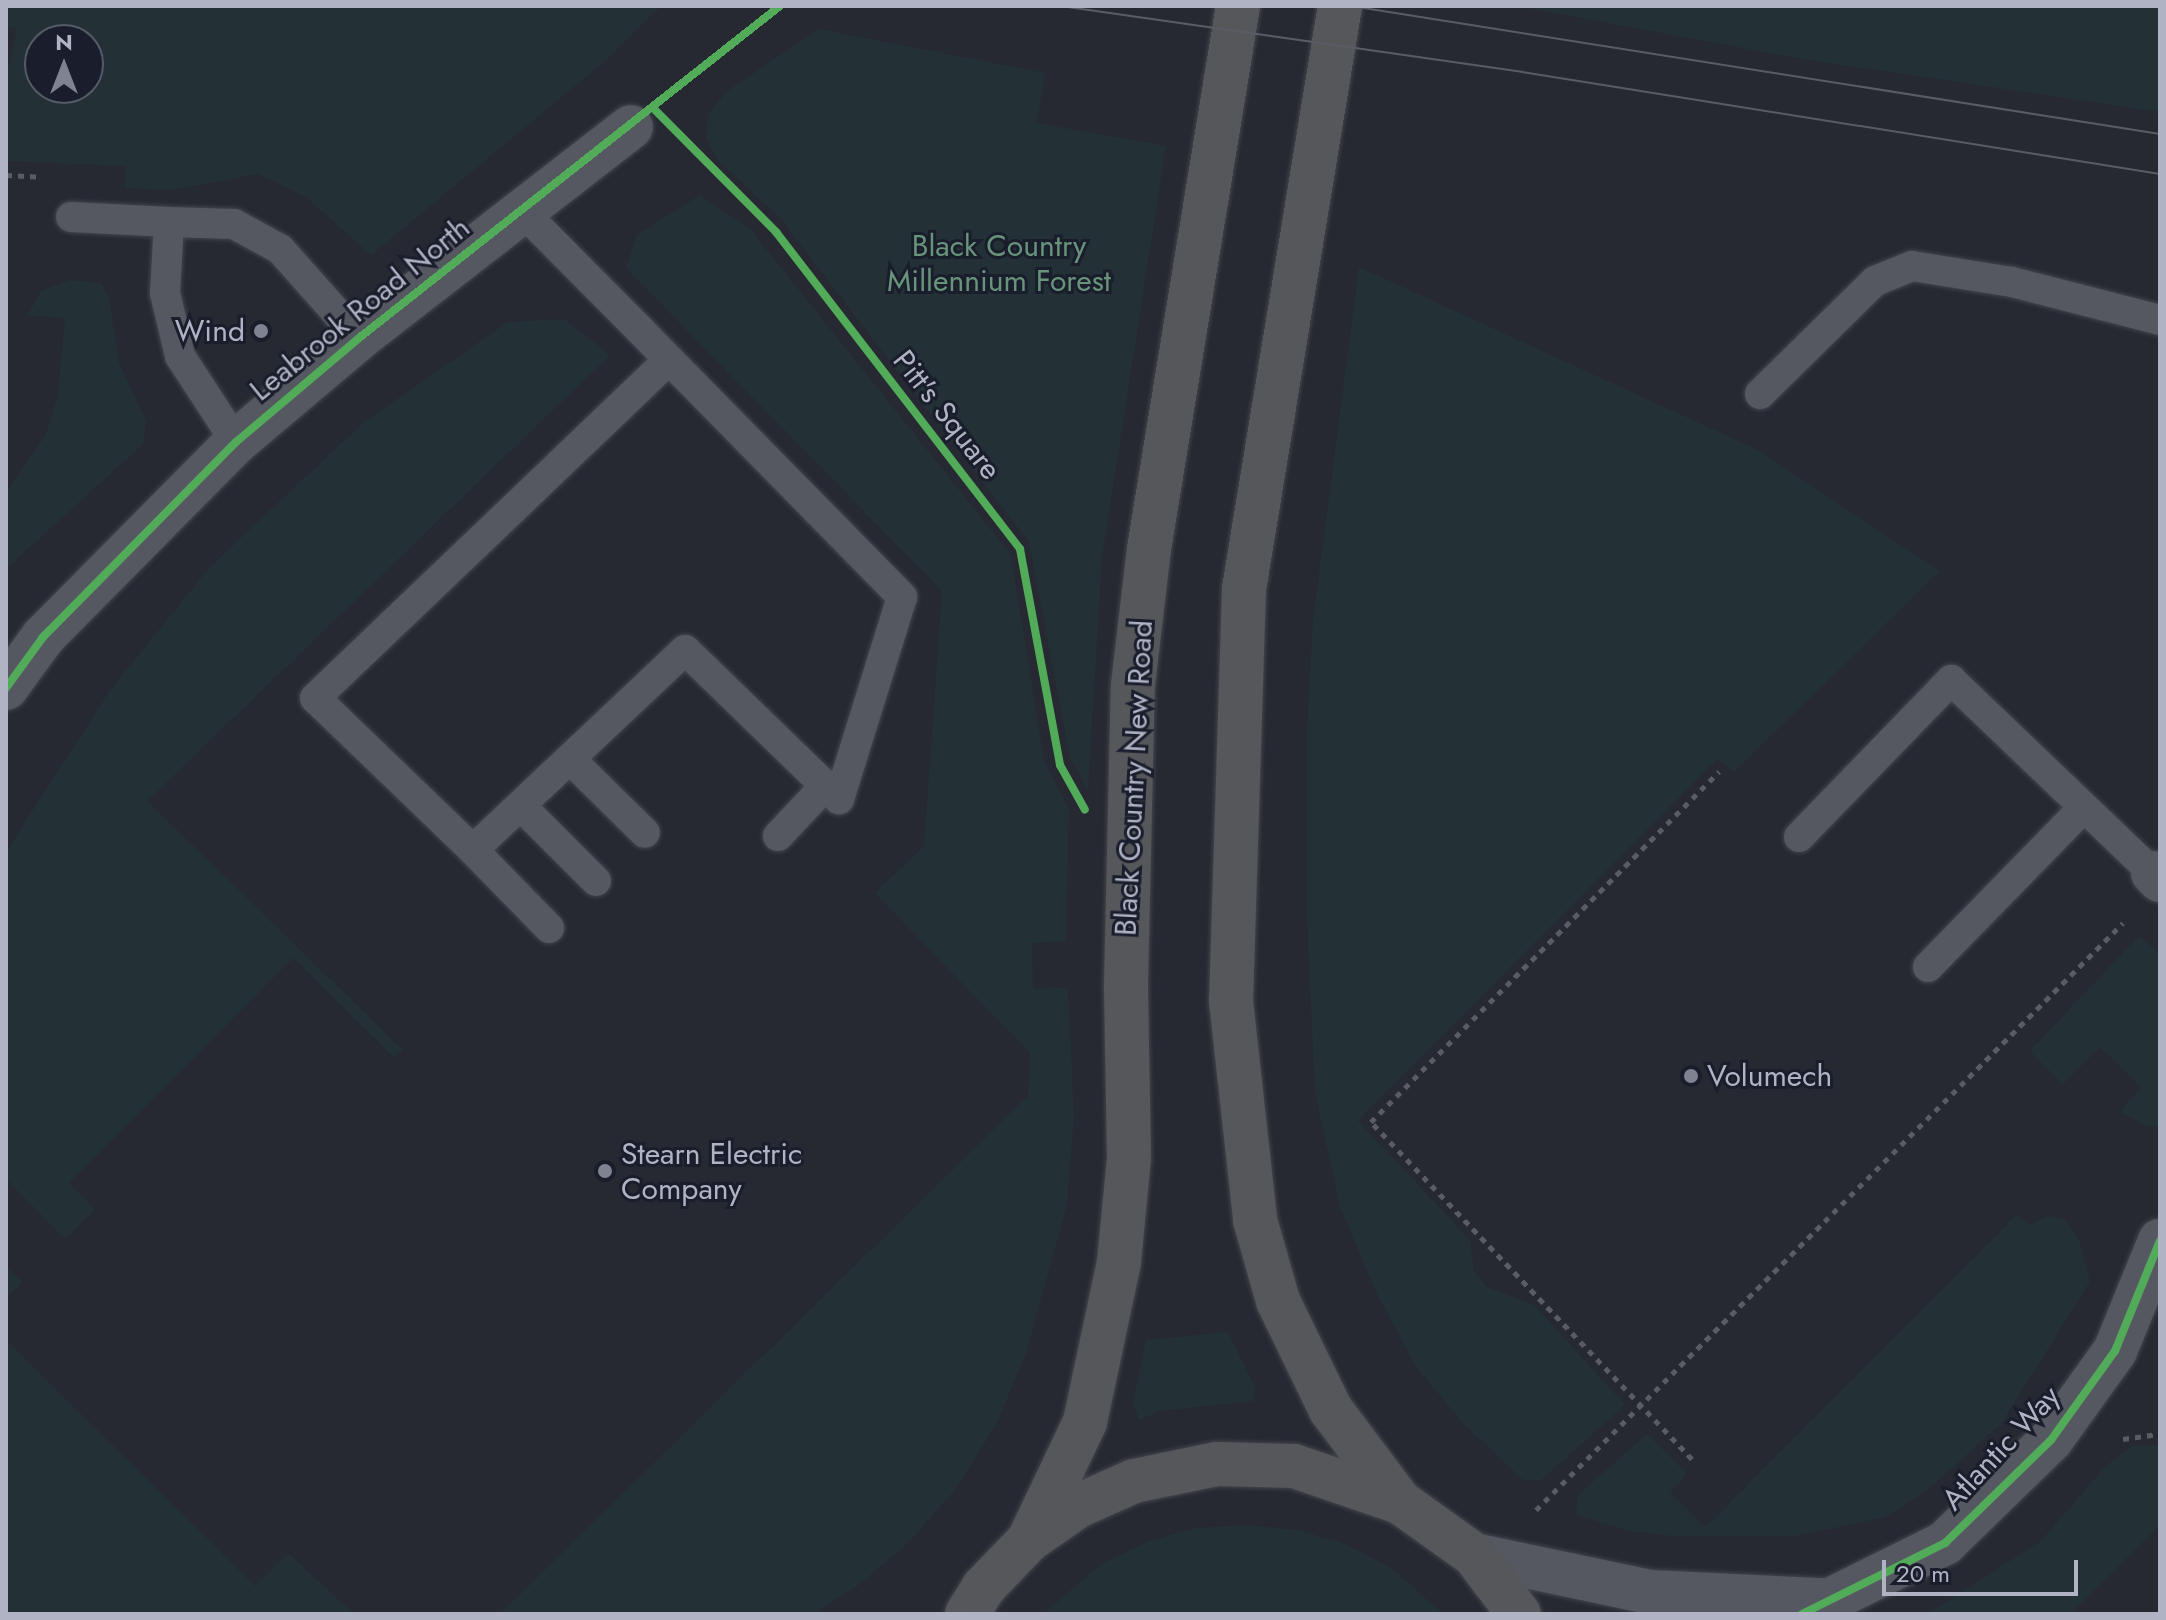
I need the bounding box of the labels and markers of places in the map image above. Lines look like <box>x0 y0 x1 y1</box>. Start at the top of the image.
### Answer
place label: Wind <box>175 313 245 349</box>
marker: Wind <box>252 322 270 340</box>
place label: Volumech <box>1707 1058 1832 1094</box>
marker: Volumech <box>1682 1067 1700 1085</box>
place label: Stearn Electric Company <box>621 1136 802 1206</box>
marker: Stearn Electric Company <box>596 1162 614 1180</box>

